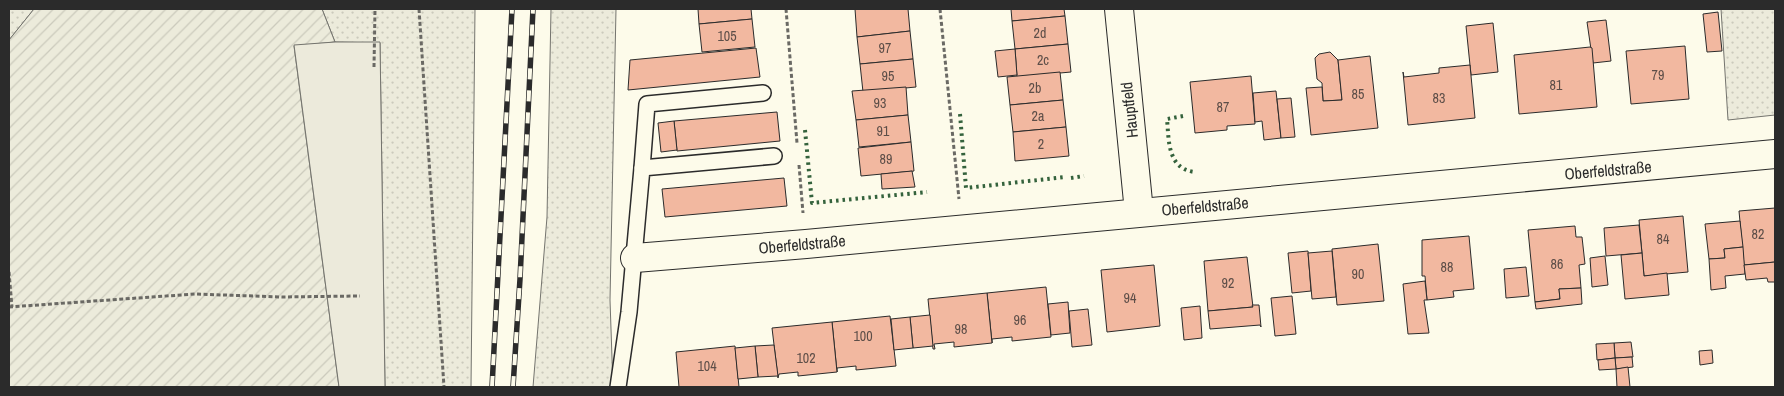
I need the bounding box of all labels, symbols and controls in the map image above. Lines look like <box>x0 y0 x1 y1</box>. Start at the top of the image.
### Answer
house number: 2d <box>1034 24 1046 42</box>
house number: 105 <box>717 27 737 45</box>
house number: 97 <box>879 39 891 57</box>
house number: 2c <box>1037 51 1049 69</box>
house number: 79 <box>1652 66 1664 84</box>
house number: 95 <box>882 67 894 85</box>
house number: 81 <box>1550 76 1563 94</box>
house number: 2b <box>1029 79 1041 97</box>
street label: Hauptfeld <box>1115 81 1143 139</box>
house number: 85 <box>1352 85 1364 103</box>
house number: 83 <box>1433 89 1445 107</box>
house number: 93 <box>874 94 886 112</box>
house number: 87 <box>1217 98 1229 116</box>
house number: 2a <box>1032 107 1045 125</box>
house number: 91 <box>877 122 890 140</box>
house number: 2 <box>1038 135 1044 153</box>
house number: 89 <box>880 150 892 168</box>
street label: Oberfeldstraße <box>1563 155 1653 185</box>
street label: Oberfeldstraße <box>1160 191 1250 221</box>
house number: 82 <box>1752 225 1764 243</box>
street label: Oberfeldstraße <box>757 229 847 259</box>
house number: 84 <box>1657 230 1670 248</box>
house number: 86 <box>1551 255 1563 273</box>
house number: 88 <box>1441 258 1453 276</box>
house number: 90 <box>1352 265 1364 283</box>
house number: 92 <box>1222 274 1234 292</box>
house number: 94 <box>1124 289 1137 307</box>
house number: 96 <box>1014 311 1026 329</box>
house number: 98 <box>955 320 967 338</box>
house number: 100 <box>853 327 873 345</box>
house number: 102 <box>796 349 816 367</box>
house number: 104 <box>697 357 717 375</box>

